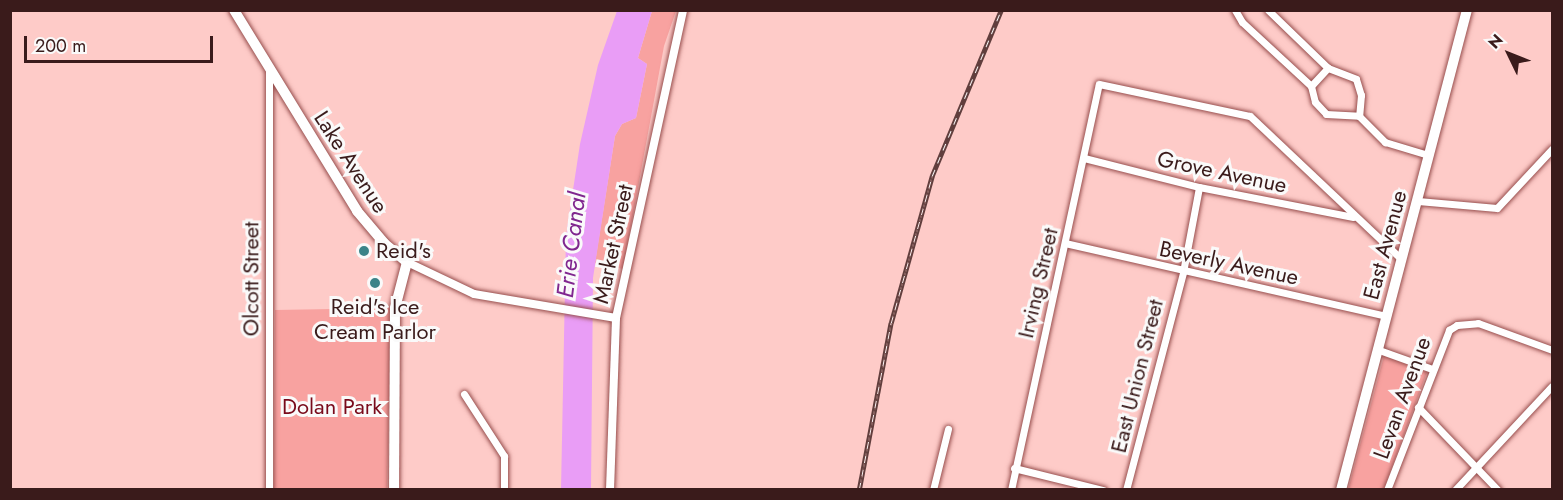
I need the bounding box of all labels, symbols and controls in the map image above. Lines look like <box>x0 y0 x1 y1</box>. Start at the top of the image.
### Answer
scale bar <box>27 24 216 62</box>
north arrow <box>1479 24 1539 84</box>
text: N <box>1483 29 1508 54</box>
text: 200 m <box>35 33 86 59</box>
street label: Lake Avenue <box>308 106 394 218</box>
street label: Grove Avenue <box>1155 145 1289 199</box>
street label: Market Street <box>588 182 638 306</box>
street label: East Avenue <box>1358 188 1412 302</box>
water label: Erie Canal <box>550 191 592 299</box>
street label: Olcott Street <box>238 222 264 336</box>
street label: Irving Street <box>1013 225 1063 341</box>
street label: Beverly Avenue <box>1157 235 1301 291</box>
place label: Reid's <box>376 238 431 264</box>
marker: Reid's <box>357 244 371 258</box>
marker: Reid's Ice Cream Parlor <box>368 276 382 290</box>
place label: Reid's Ice Cream Parlor <box>314 293 436 344</box>
street label: East Union Street <box>1105 297 1169 455</box>
street label: Levan Avenue <box>1368 333 1436 463</box>
park label: Dolan Park <box>282 394 382 420</box>

